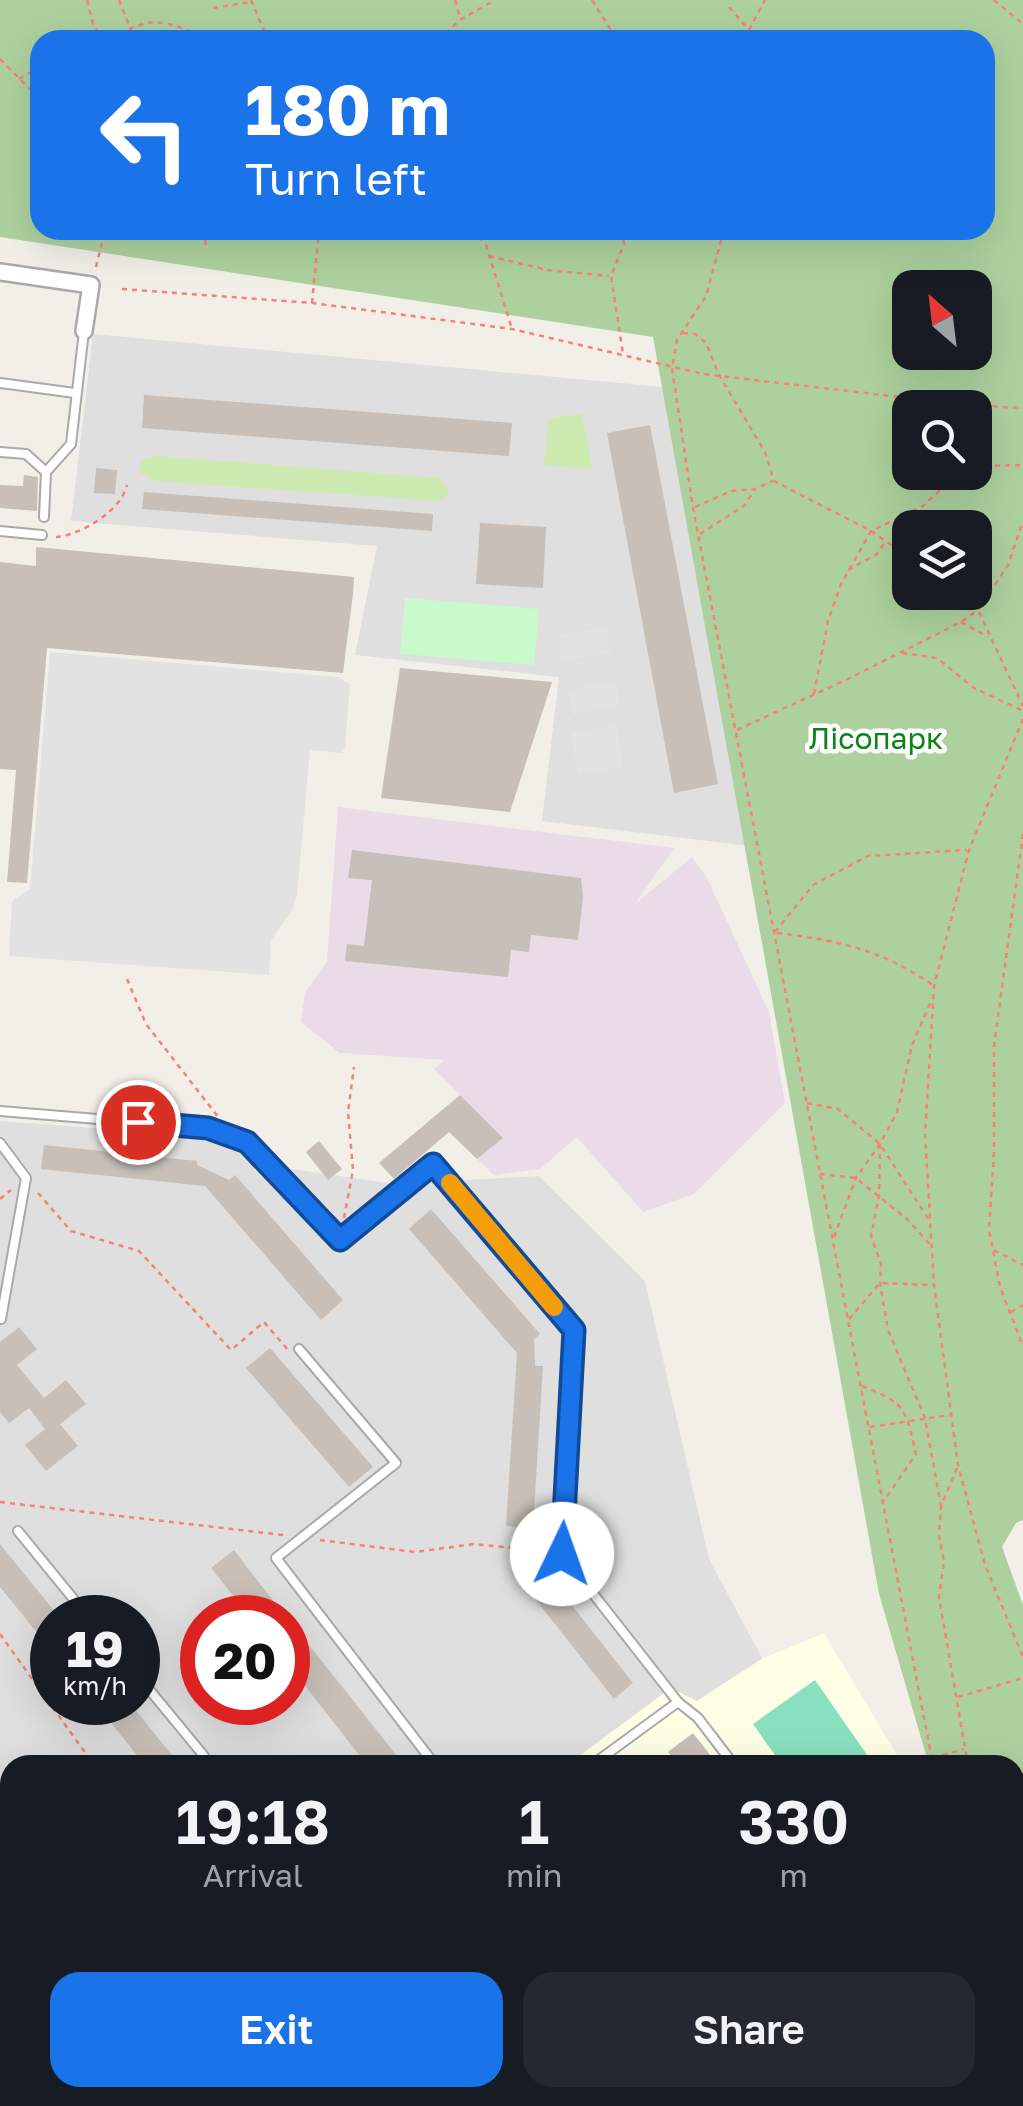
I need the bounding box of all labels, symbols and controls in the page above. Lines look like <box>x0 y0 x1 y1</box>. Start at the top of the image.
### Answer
text: 180 m <box>245 66 450 150</box>
icon: left <box>80 70 210 200</box>
text: Turn left <box>245 151 427 205</box>
north arrow <box>892 270 992 370</box>
map controls <box>892 270 992 610</box>
button: search <box>892 390 992 490</box>
button: layers <box>892 510 992 610</box>
park label: Лісопарк <box>809 720 943 756</box>
pin <box>96 1080 181 1165</box>
icon: arrive <box>111 1095 166 1150</box>
position arrow <box>510 1502 614 1606</box>
speed limit sign: 20 <box>180 1595 310 1725</box>
text: 19 <box>66 1618 124 1678</box>
text: km/h <box>63 1670 127 1701</box>
text: 19:18 <box>176 1785 330 1857</box>
text: 1 <box>519 1785 549 1857</box>
text: 330 <box>738 1785 849 1857</box>
text: Arrival <box>203 1856 303 1894</box>
text: min <box>506 1856 563 1894</box>
text: m <box>780 1856 808 1894</box>
button: Exit <box>50 1972 503 2087</box>
button: Share <box>523 1972 975 2087</box>

